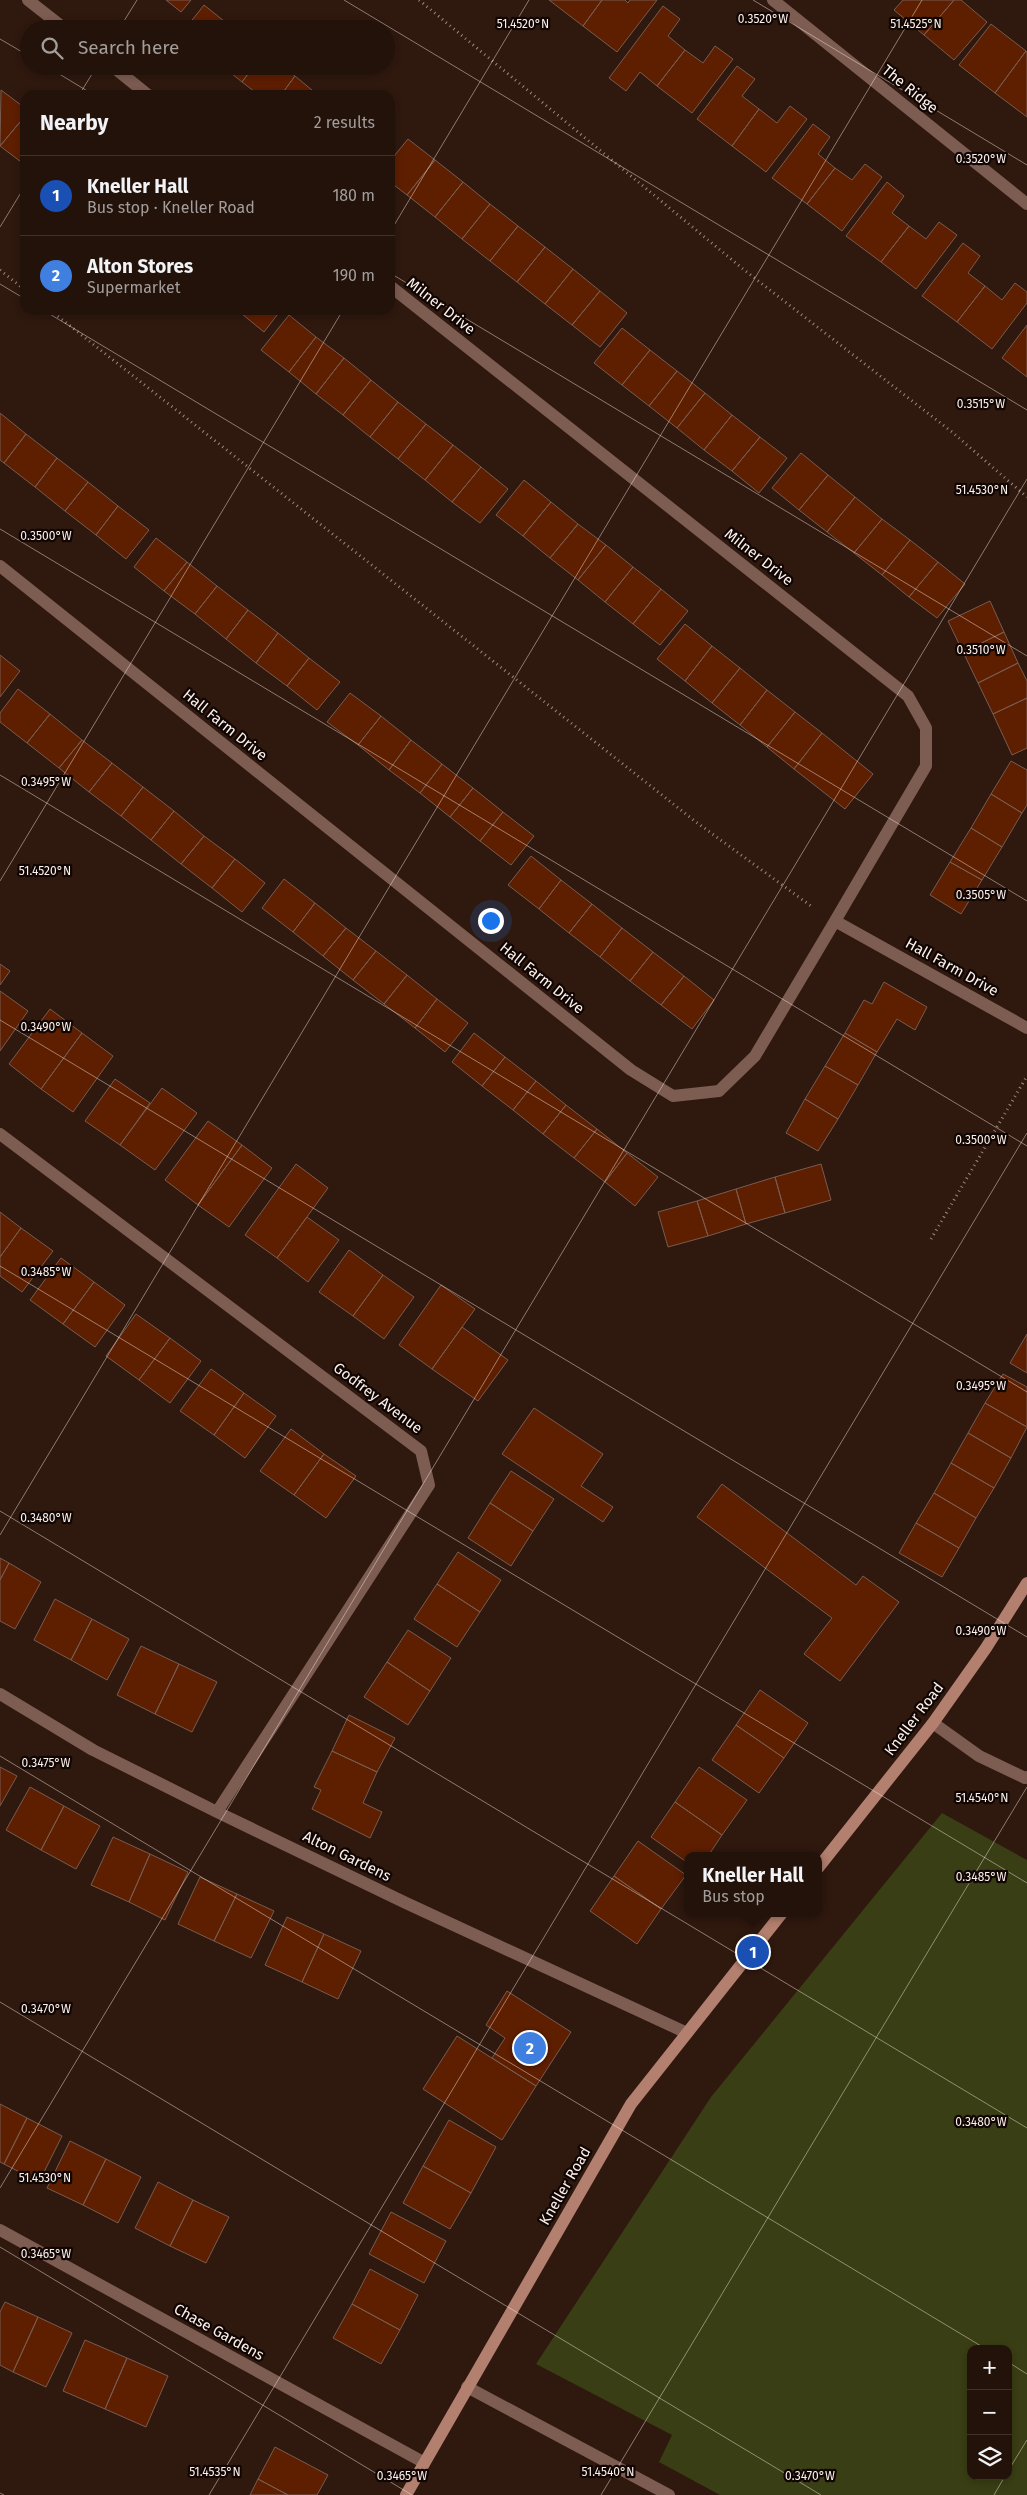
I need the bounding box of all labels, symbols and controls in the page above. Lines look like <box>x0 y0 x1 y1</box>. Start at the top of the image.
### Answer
text: 0.3520°W <box>738 12 788 26</box>
text: 51.4520°N <box>497 17 549 31</box>
text: 51.4525°N <box>890 17 942 31</box>
search box <box>20 20 395 75</box>
icon: search <box>38 34 66 62</box>
text: Search here <box>78 36 179 59</box>
street label: The Ridge <box>878 61 942 117</box>
text: Nearby <box>40 110 108 136</box>
text: 2 results <box>314 113 375 132</box>
text: 0.3520°W <box>956 152 1006 166</box>
text: Kneller Hall <box>87 175 188 198</box>
text: 1 <box>52 186 60 205</box>
text: 180 m <box>332 186 375 205</box>
text: Bus stop · Kneller Road <box>87 198 255 217</box>
text: Alton Stores <box>87 255 193 278</box>
text: 2 <box>52 266 60 285</box>
text: 190 m <box>333 266 375 285</box>
street label: Milner Drive <box>403 274 479 338</box>
text: Supermarket <box>87 278 181 297</box>
text: 0.3515°W <box>957 397 1005 411</box>
text: 51.4530°N <box>956 483 1008 497</box>
street label: Milner Drive <box>721 525 797 589</box>
text: 0.3500°W <box>20 529 72 543</box>
text: 0.3510°W <box>956 643 1006 657</box>
street label: Hall Farm Drive <box>179 685 271 765</box>
text: 0.3495°W <box>21 775 71 789</box>
text: 51.4520°N <box>19 864 71 878</box>
text: 0.3505°W <box>956 888 1006 902</box>
your location <box>478 908 504 934</box>
street label: Hall Farm Drive <box>902 934 1002 1000</box>
street label: Hall Farm Drive <box>496 938 588 1018</box>
text: 0.3490°W <box>21 1020 72 1034</box>
text: 0.3500°W <box>955 1133 1007 1147</box>
text: 0.3485°W <box>21 1265 71 1279</box>
street label: Godfrey Avenue <box>330 1359 426 1437</box>
text: 0.3495°W <box>956 1379 1006 1393</box>
text: 0.3480°W <box>20 1511 72 1525</box>
text: 0.3490°W <box>956 1624 1007 1638</box>
street label: Kneller Road <box>881 1679 947 1759</box>
text: 0.3475°W <box>22 1756 71 1770</box>
text: 51.4540°N <box>956 1791 1008 1805</box>
street label: Alton Gardens <box>300 1827 394 1885</box>
popup <box>684 1852 822 1917</box>
text: Kneller Hall <box>702 1864 804 1887</box>
text: 0.3485°W <box>956 1870 1006 1884</box>
text: Bus stop <box>702 1887 765 1906</box>
pin: 1 <box>737 1933 769 1971</box>
text: 0.3470°W <box>21 2002 71 2016</box>
pin: 2 <box>514 2029 546 2067</box>
text: 0.3480°W <box>955 2115 1007 2129</box>
street label: Kneller Road <box>535 2144 595 2228</box>
text: 51.4530°N <box>19 2171 71 2185</box>
text: 0.3465°W <box>21 2247 71 2261</box>
street label: Chase Gardens <box>171 2300 267 2364</box>
map controls <box>967 2345 1012 2480</box>
button: + <box>967 2345 1012 2390</box>
button: − <box>967 2390 1012 2435</box>
button: layers <box>967 2435 1012 2480</box>
text: 51.4535°N <box>189 2465 241 2479</box>
text: 51.4540°N <box>582 2465 634 2479</box>
text: 0.3465°W <box>377 2469 427 2483</box>
text: 0.3470°W <box>785 2469 835 2483</box>

